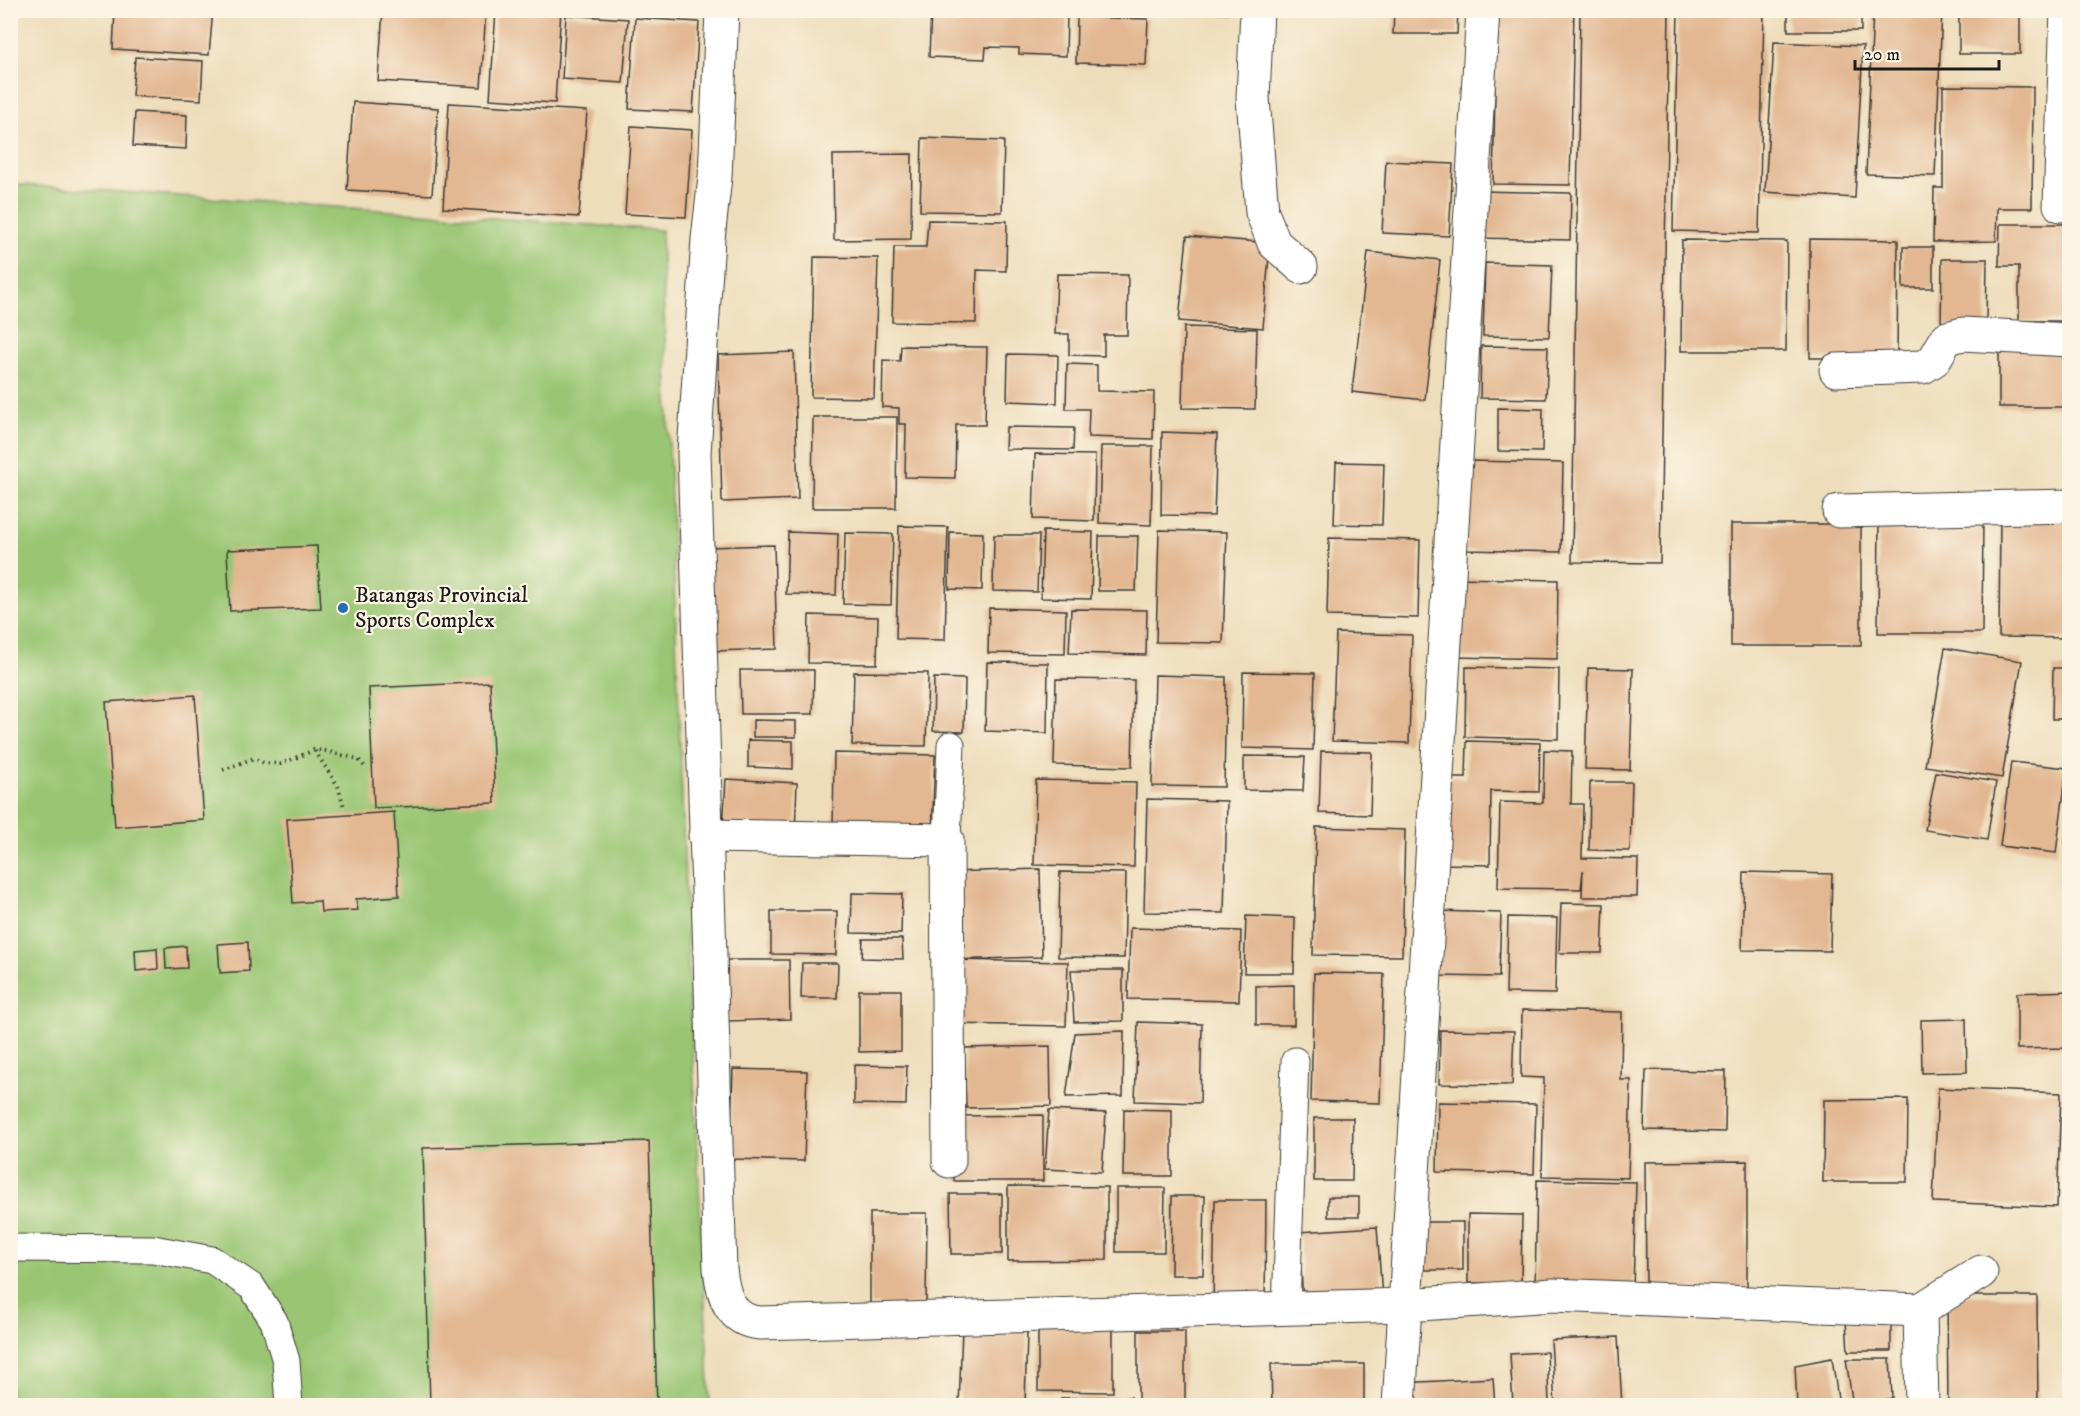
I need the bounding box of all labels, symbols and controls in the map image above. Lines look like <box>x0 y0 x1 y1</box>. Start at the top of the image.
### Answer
scale bar <box>1855 33 1999 71</box>
text: 20 m <box>1864 44 1900 66</box>
place label: Batangas Provincial Sports Complex <box>355 582 528 634</box>
marker: Batangas Provincial Sports Complex <box>336 601 350 615</box>

